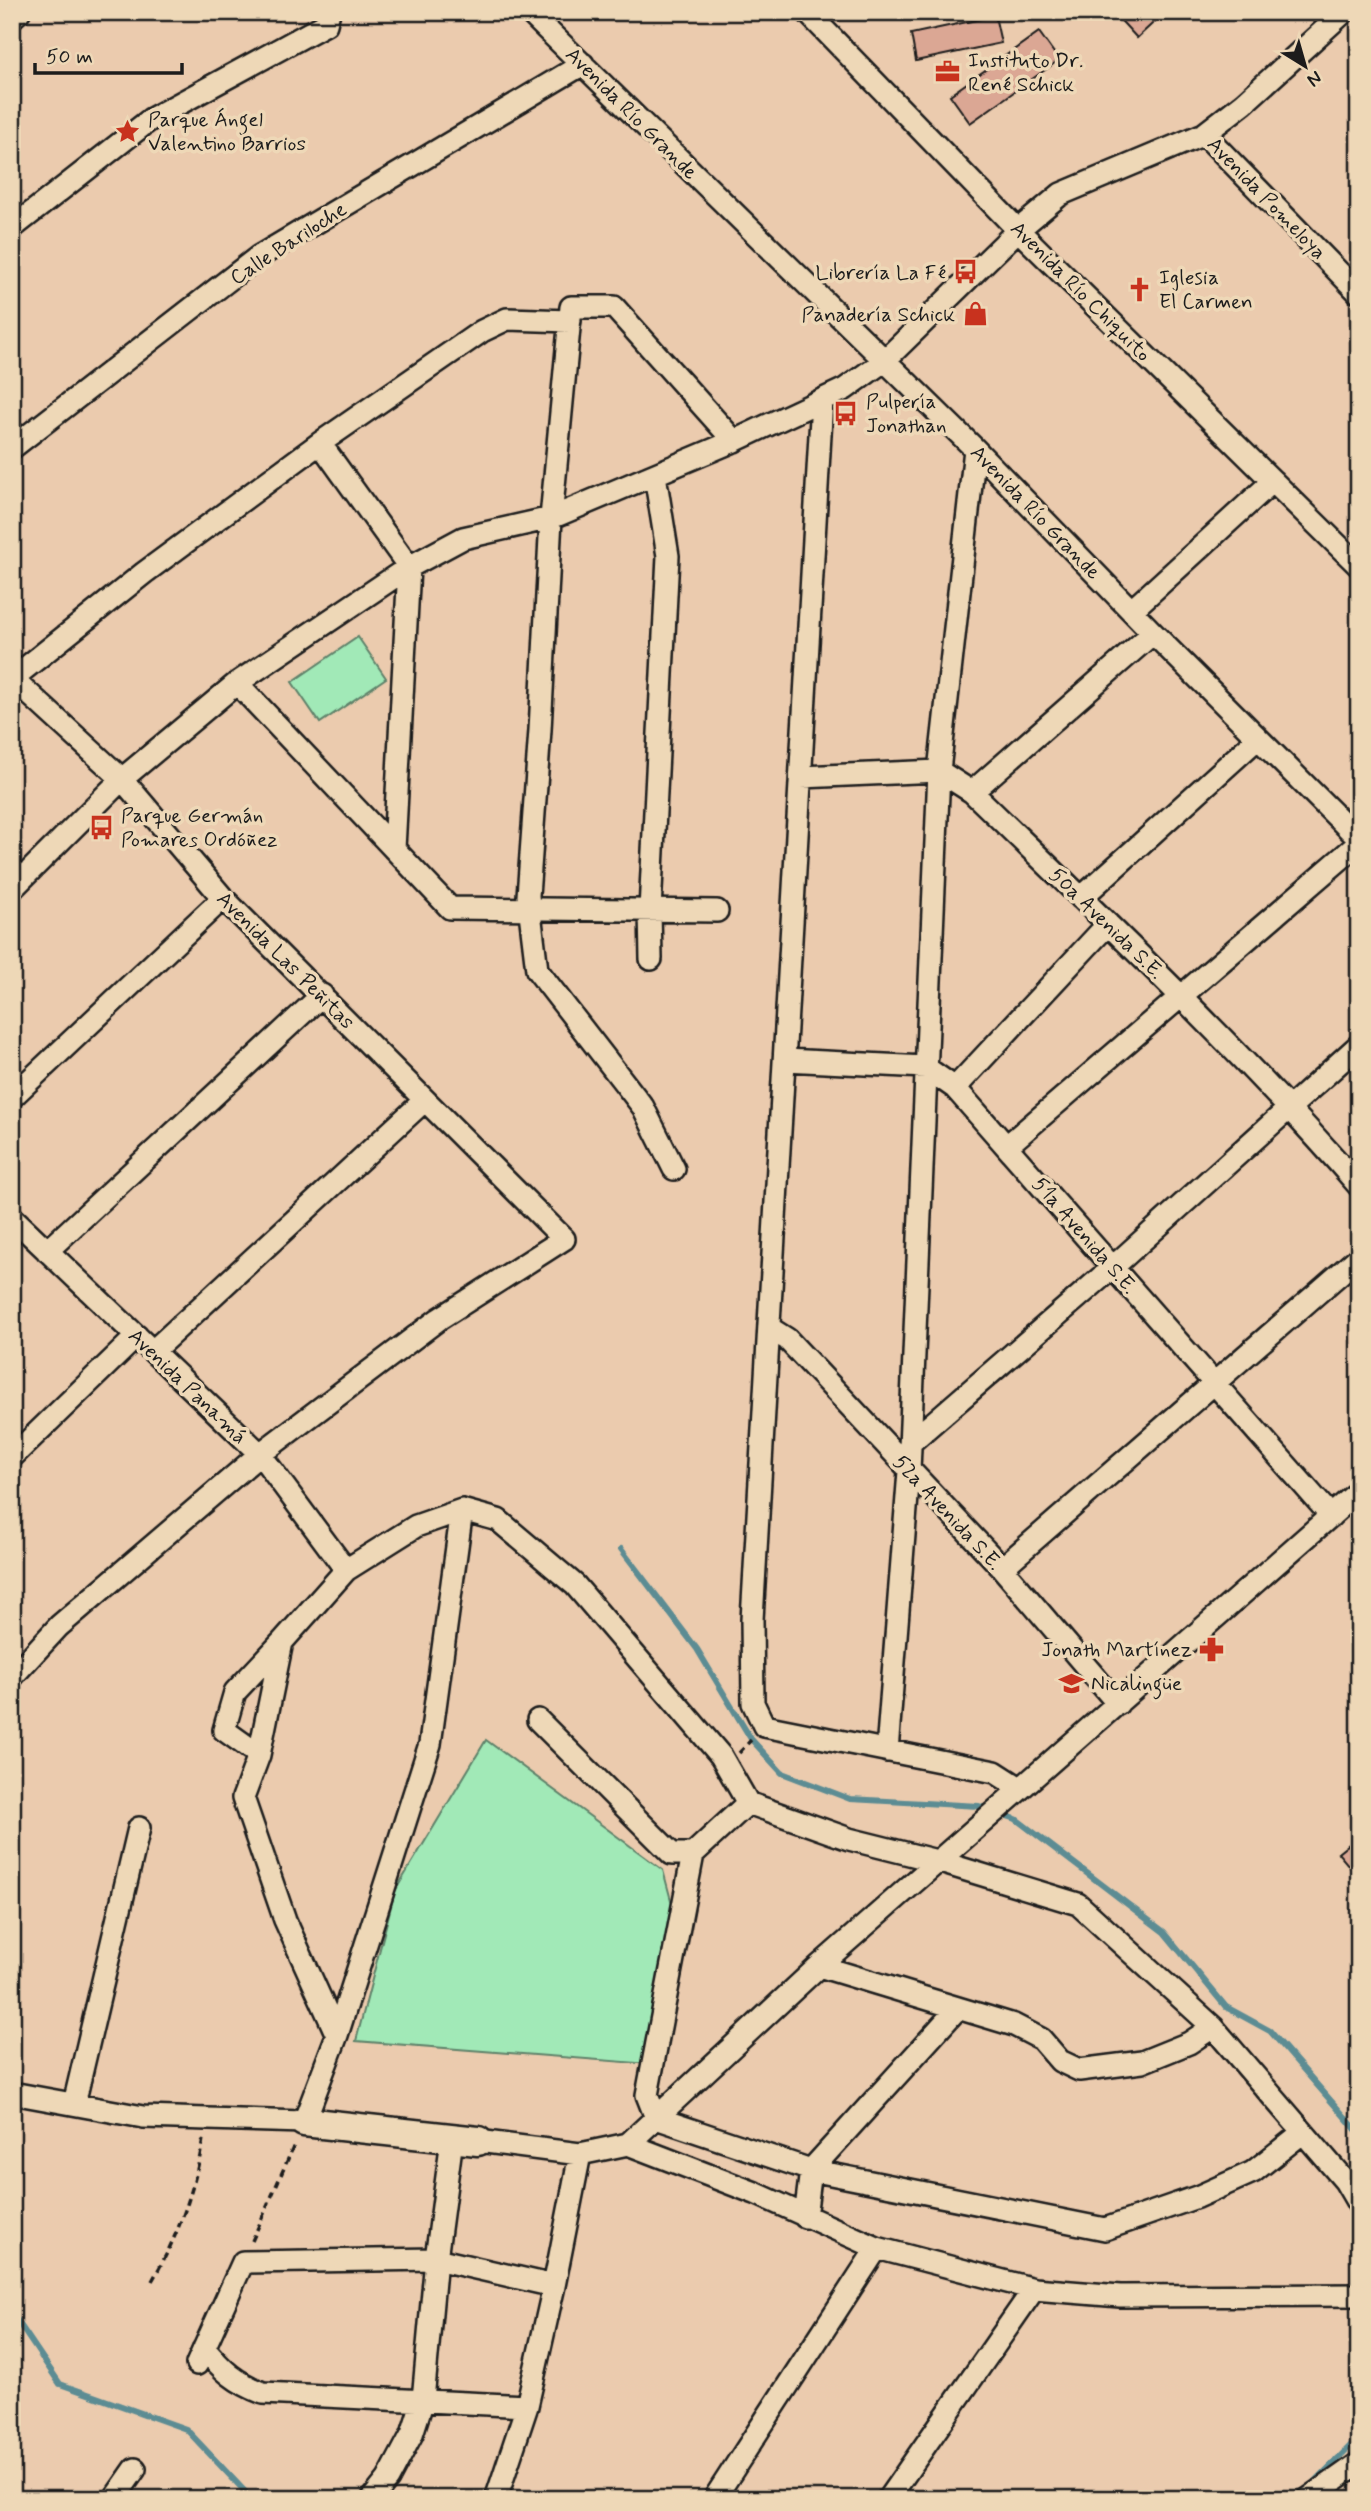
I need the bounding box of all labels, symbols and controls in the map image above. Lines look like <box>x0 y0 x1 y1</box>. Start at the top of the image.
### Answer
scale bar <box>35 32 182 76</box>
north arrow <box>1270 32 1340 102</box>
street label: Avenida Río Grande <box>559 41 704 186</box>
text: 50 m <box>46 43 93 71</box>
place label: Instituto Dr. René Schick <box>968 47 1083 99</box>
office icon: Instituto Dr. René Schick <box>934 58 962 86</box>
text: N <box>1302 65 1327 92</box>
place label: Parque Ángel Valentino Barrios <box>148 106 306 158</box>
place icon: Parque Ángel Valentino Barrios <box>114 117 142 145</box>
street label: Avenida Pomeloya <box>1200 131 1332 266</box>
street label: Calle Bariloche <box>225 196 352 292</box>
street label: Avenida Río Chiquito <box>1004 215 1157 368</box>
bus stop icon: Librería La Fé <box>952 258 980 286</box>
place label: Librería La Fé <box>815 259 946 287</box>
place label: Iglesia El Carmen <box>1159 264 1253 316</box>
church icon: Iglesia El Carmen <box>1125 275 1153 303</box>
shop icon: Panadería Schick <box>961 300 989 328</box>
place label: Panadería Schick <box>802 301 955 329</box>
place label: Pulpería Jonathan <box>866 388 947 440</box>
bus stop icon: Pulpería Jonathan <box>832 399 860 427</box>
street label: Avenida Río Grande <box>964 439 1107 586</box>
place label: Parque Germán Pomares Ordóñez <box>121 802 278 854</box>
bus stop icon: Parque Germán Pomares Ordóñez <box>87 813 115 841</box>
street label: 50a Avenida S.E. <box>1043 862 1170 986</box>
street label: Avenida Las Peñitas <box>210 886 360 1036</box>
street label: 51a Avenida S.E. <box>1026 1171 1143 1300</box>
street label: Avenida Panamá <box>122 1323 253 1451</box>
street label: 52a Avenida S.E. <box>886 1449 1008 1577</box>
pharmacy icon: Jonath Martínez <box>1198 1635 1226 1663</box>
place label: Jonath Martínez <box>1041 1636 1192 1664</box>
school or university icon: Nicalingüe <box>1057 1669 1085 1697</box>
place label: Nicalingüe <box>1091 1670 1182 1700</box>

